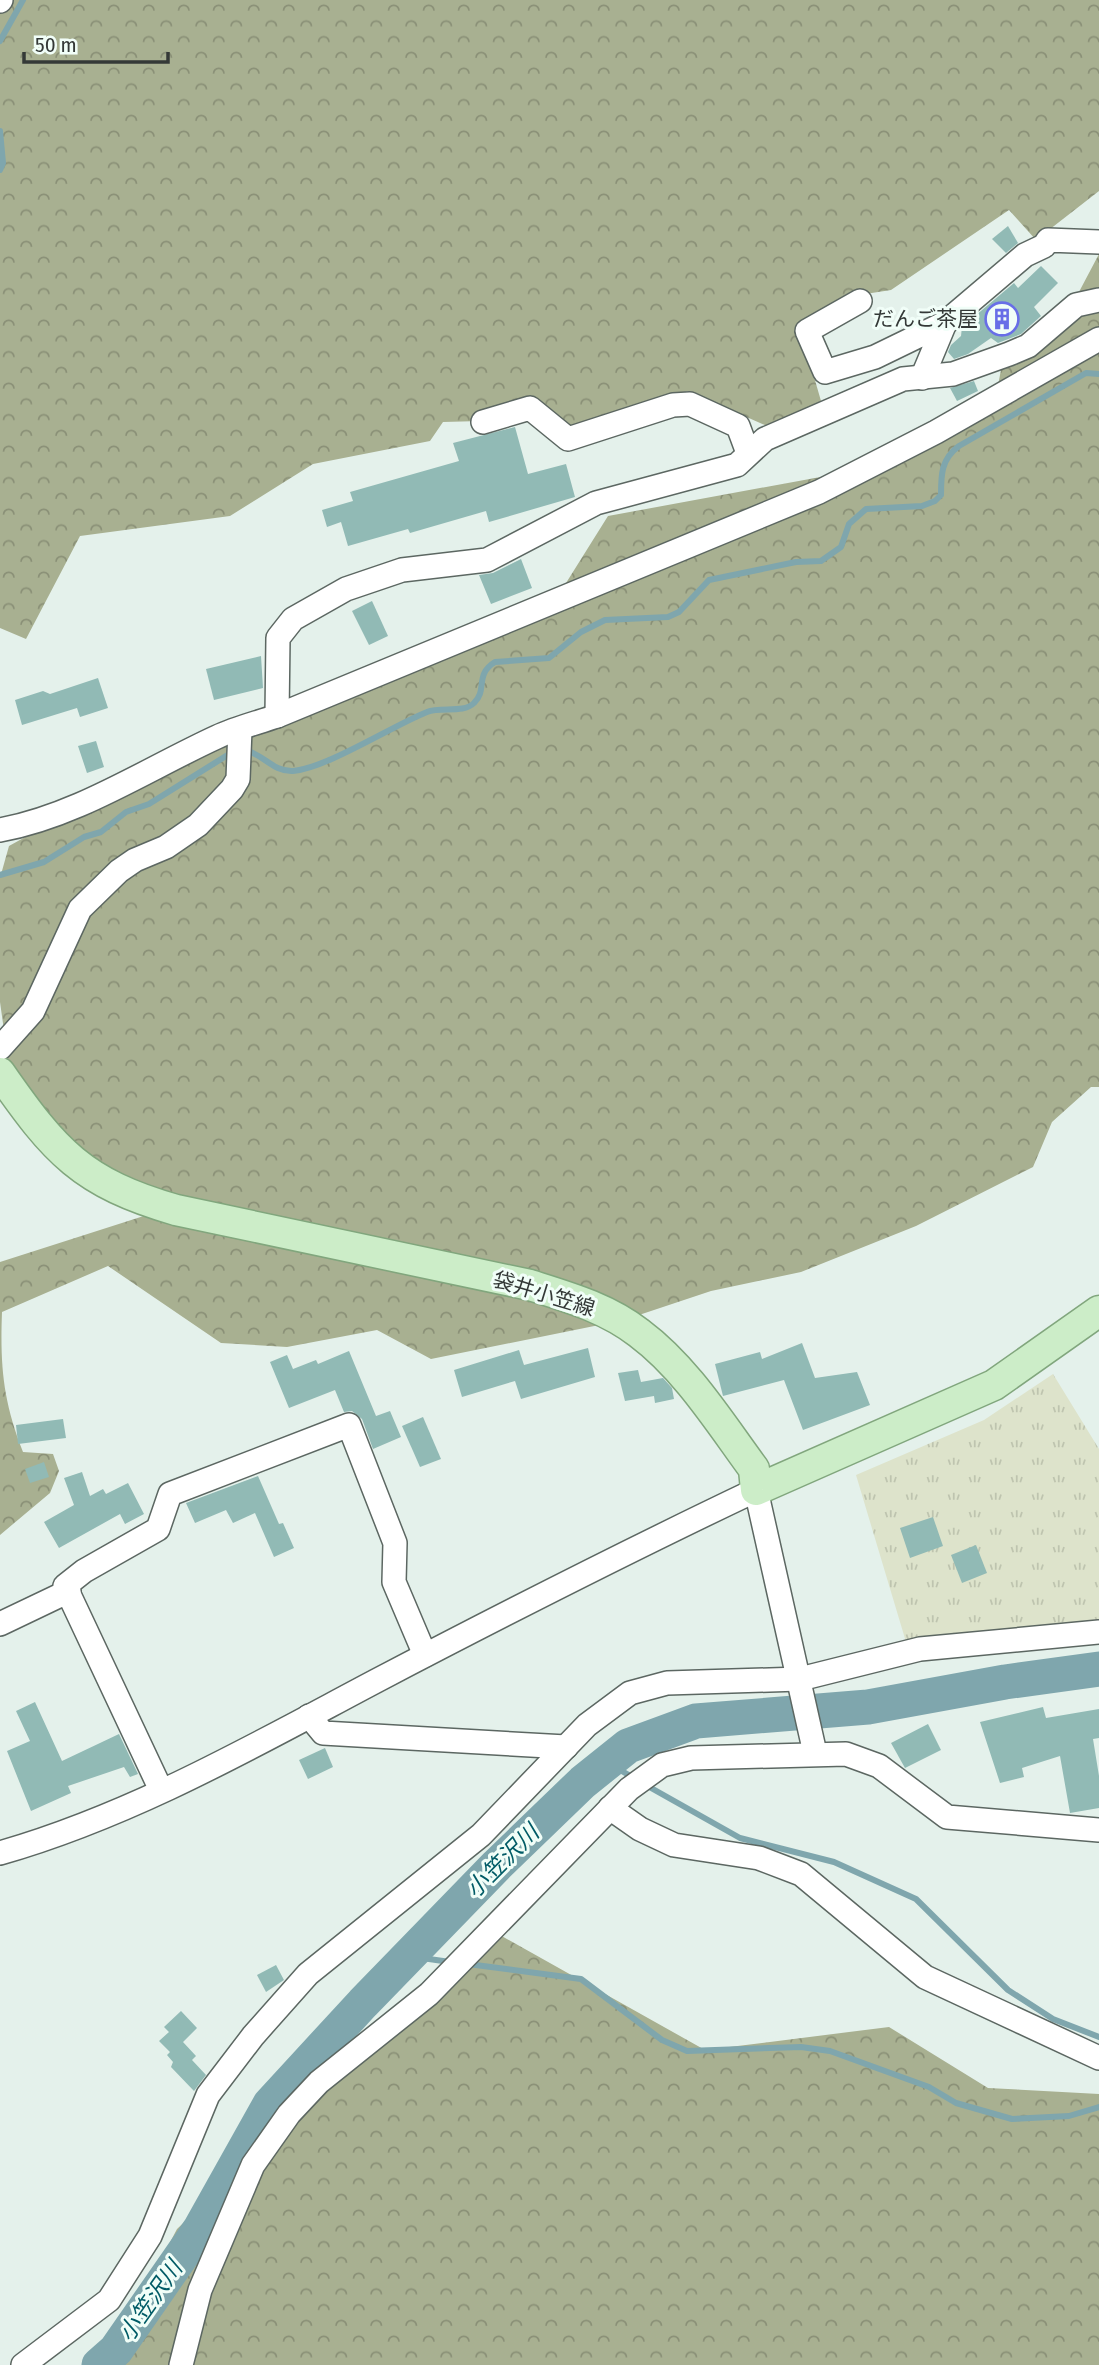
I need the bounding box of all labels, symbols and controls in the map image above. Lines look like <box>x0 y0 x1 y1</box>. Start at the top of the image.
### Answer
scale bar <box>24 21 168 65</box>
text: 50 m <box>35 32 77 58</box>
building icon: だんご茶屋 <box>983 300 1021 338</box>
place label: だんご茶屋 <box>873 306 978 332</box>
street label: 袋井小笠線 <box>490 1266 598 1322</box>
water label: 小笠沢川 <box>460 1816 547 1903</box>
water label: 小笠沢川 <box>112 2253 190 2347</box>

